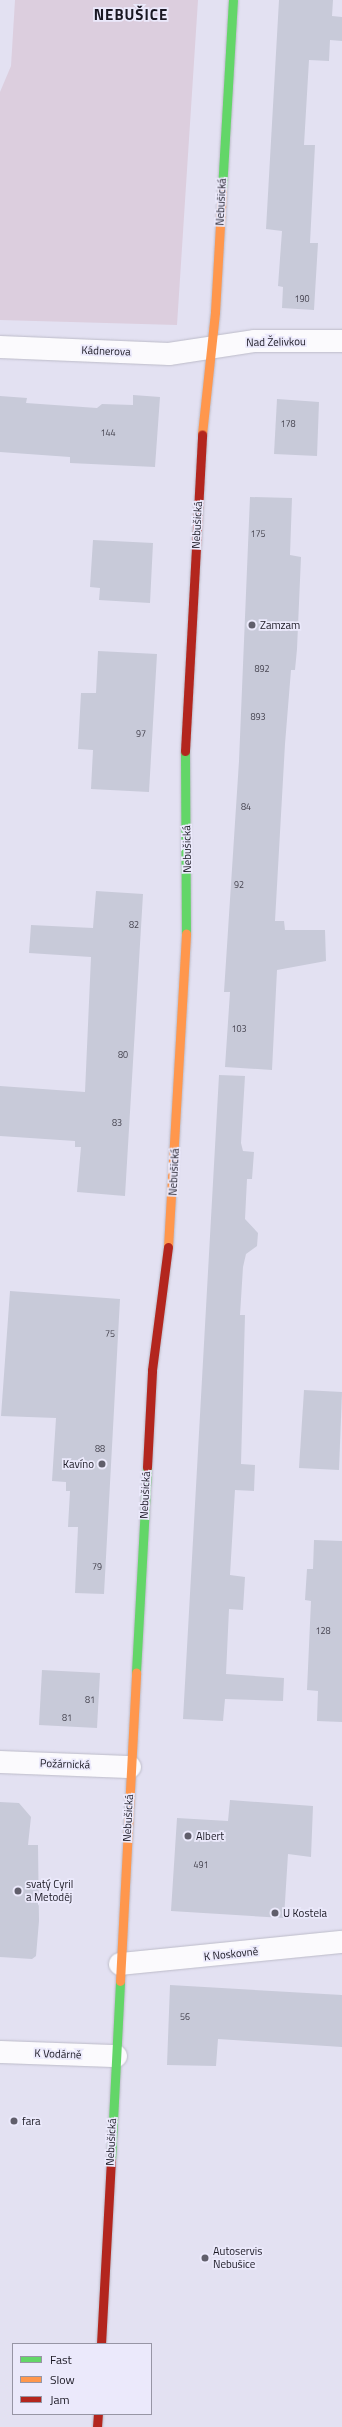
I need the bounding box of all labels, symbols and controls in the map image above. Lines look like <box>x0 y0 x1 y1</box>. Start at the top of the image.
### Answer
district label: NEBUŠICE <box>94 6 168 24</box>
street label: Nebušická <box>213 178 229 226</box>
house number: 190 <box>294 294 310 304</box>
street label: Nad Želivkou <box>246 335 306 349</box>
street label: Kádnerova <box>81 344 131 358</box>
house number: 178 <box>280 419 296 429</box>
house number: 144 <box>100 428 116 438</box>
street label: Nebušická <box>189 501 205 549</box>
house number: 175 <box>250 529 266 539</box>
place label: Zamzam <box>260 618 300 632</box>
marker: Zamzam <box>247 620 257 630</box>
house number: 892 <box>254 664 270 674</box>
house number: 893 <box>250 712 266 722</box>
house number: 97 <box>136 729 146 739</box>
house number: 84 <box>241 802 251 812</box>
street label: Nebušická <box>180 825 194 873</box>
house number: 92 <box>234 880 244 890</box>
house number: 82 <box>129 920 139 930</box>
house number: 103 <box>231 1024 247 1034</box>
house number: 80 <box>118 1050 128 1060</box>
house number: 83 <box>112 1118 122 1128</box>
street label: Nebušická <box>166 1148 182 1196</box>
house number: 75 <box>105 1329 115 1339</box>
house number: 88 <box>95 1444 105 1454</box>
place label: Kavíno <box>63 1457 94 1471</box>
marker: Kavíno <box>97 1459 107 1469</box>
street label: Nebušická <box>137 1471 153 1519</box>
house number: 79 <box>92 1562 102 1572</box>
house number: 128 <box>315 1626 331 1636</box>
house number: 81 <box>85 1695 95 1705</box>
house number: 81 <box>62 1713 72 1723</box>
street label: Požárnická <box>40 1757 90 1771</box>
street label: Nebušická <box>120 1794 136 1842</box>
place label: Albert <box>196 1829 224 1843</box>
marker: Albert <box>183 1831 193 1841</box>
house number: 491 <box>193 1860 209 1870</box>
place label: svatý Cyril a Metoděj <box>26 1878 73 1904</box>
marker: svatý Cyril a Metoděj <box>13 1886 23 1896</box>
place label: U Kostela <box>283 1906 327 1920</box>
marker: U Kostela <box>270 1908 280 1918</box>
street label: K Noskovně <box>203 1945 259 1963</box>
house number: 56 <box>180 2012 190 2022</box>
street label: K Vodárně <box>34 2047 82 2061</box>
place label: fara <box>22 2114 40 2128</box>
marker: fara <box>9 2116 19 2126</box>
street label: Nebušická <box>103 2118 119 2166</box>
place label: Autoservis Nebušice <box>213 2245 262 2271</box>
marker: Autoservis Nebušice <box>200 2253 210 2263</box>
legend <box>12 2343 152 2415</box>
text: Fast <box>50 2350 72 2369</box>
text: Slow <box>50 2370 75 2389</box>
text: Jam <box>50 2390 70 2409</box>

